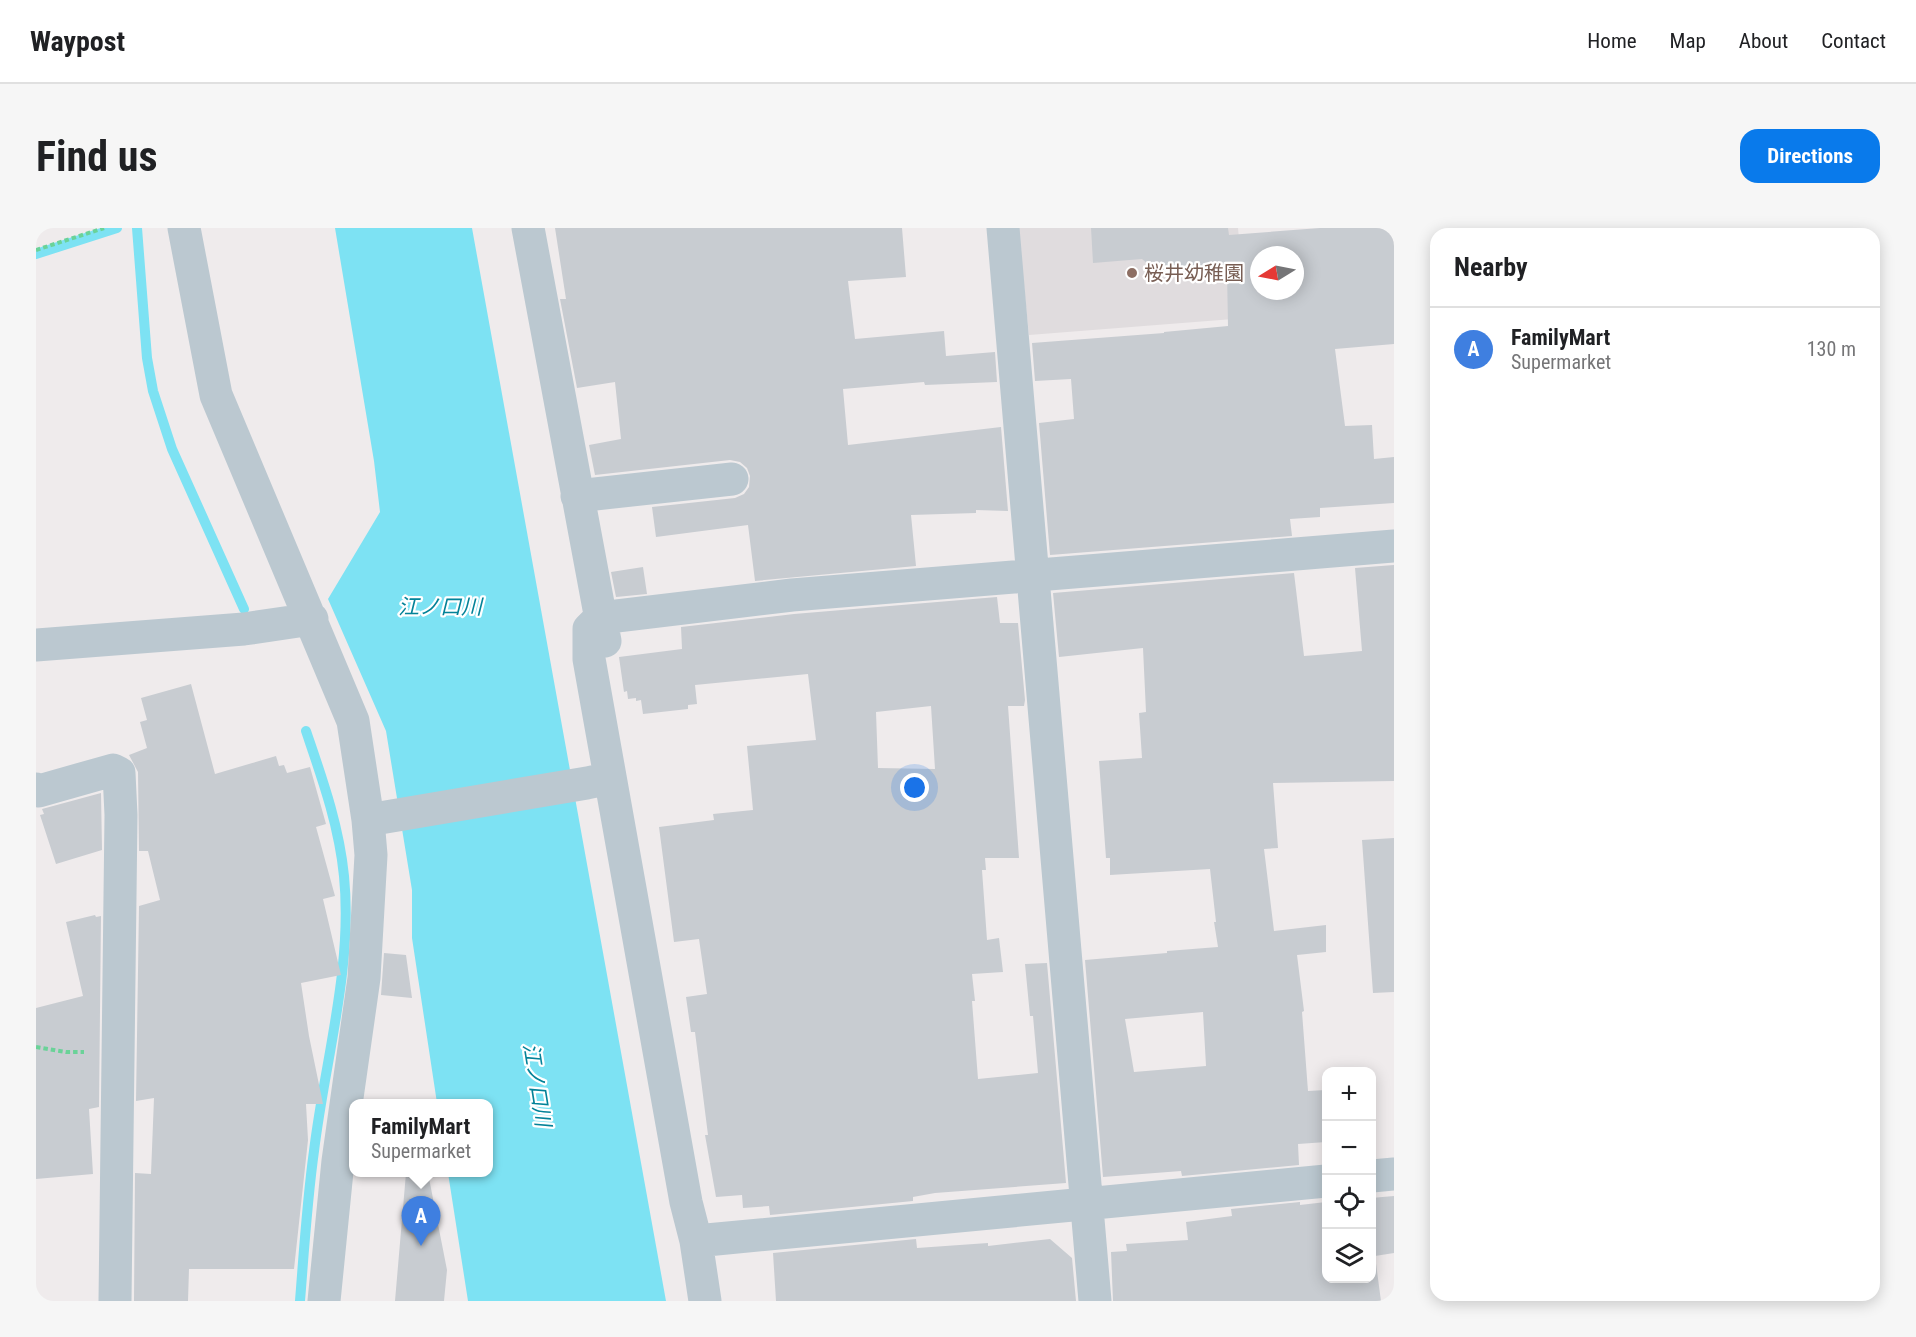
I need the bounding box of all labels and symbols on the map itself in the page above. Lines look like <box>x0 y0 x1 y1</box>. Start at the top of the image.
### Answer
north arrow <box>1250 246 1304 300</box>
place label: 桜井幼稚園 <box>1144 261 1244 285</box>
marker: 桜井幼稚園 <box>1125 266 1139 280</box>
water label: 江ノ口川 <box>398 595 484 619</box>
your location <box>900 773 929 802</box>
water label: 江ノ口川 <box>519 1042 556 1130</box>
pin: A <box>402 1196 440 1246</box>

